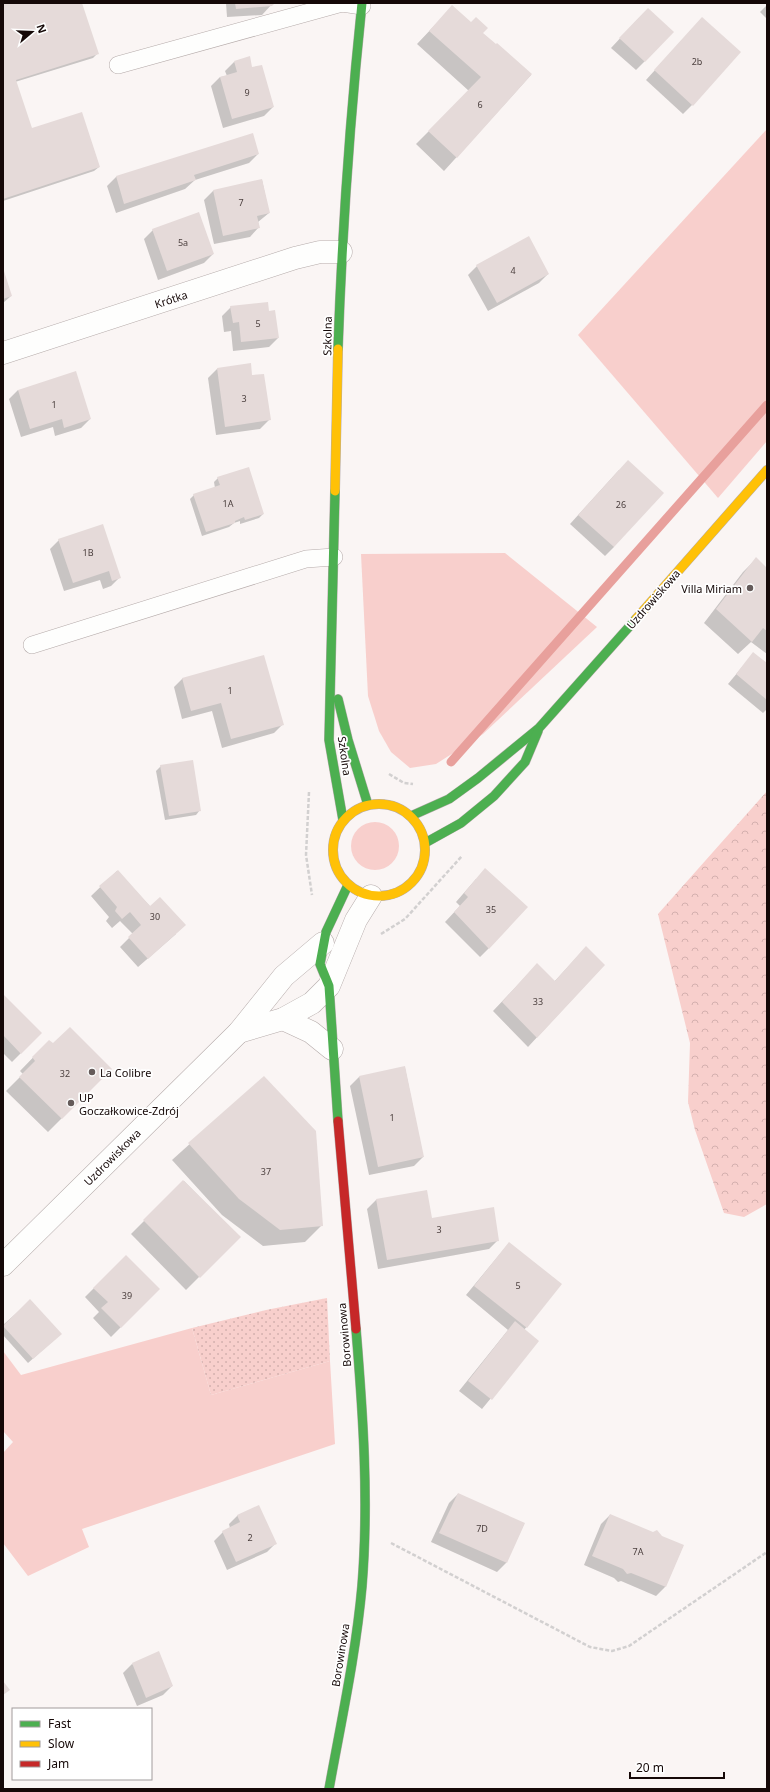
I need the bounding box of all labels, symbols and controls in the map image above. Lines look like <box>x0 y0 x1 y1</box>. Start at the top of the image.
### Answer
north arrow <box>12 12 52 52</box>
text: N <box>33 22 50 35</box>
house number: 2b <box>692 55 703 68</box>
house number: 9 <box>244 86 250 99</box>
house number: 6 <box>477 98 483 111</box>
house number: 7 <box>238 196 244 209</box>
house number: 5a <box>178 236 188 249</box>
house number: 4 <box>510 264 516 277</box>
street label: Krótka <box>153 287 189 311</box>
street label: Szkolna <box>319 316 335 356</box>
house number: 5 <box>255 317 261 330</box>
house number: 3 <box>241 392 247 405</box>
house number: 1 <box>51 398 57 411</box>
house number: 1A <box>223 497 234 510</box>
house number: 26 <box>616 498 626 511</box>
house number: 1B <box>83 546 94 559</box>
street label: Uzdrowiskowa <box>623 566 683 632</box>
place label: Villa Miriam <box>681 581 742 596</box>
marker: Villa Miriam <box>745 583 755 593</box>
house number: 1 <box>227 684 233 697</box>
street label: Szkolna <box>335 735 355 777</box>
house number: 35 <box>486 903 496 916</box>
house number: 30 <box>150 910 160 923</box>
house number: 33 <box>533 995 543 1008</box>
place label: La Colibre <box>100 1065 151 1080</box>
house number: 32 <box>60 1067 70 1080</box>
marker: La Colibre <box>87 1067 97 1077</box>
place label: UP Goczałkowice-Zdrój <box>79 1090 179 1118</box>
marker: UP Goczałkowice-Zdrój <box>66 1098 76 1108</box>
house number: 1 <box>389 1111 395 1124</box>
street label: Uzdrowiskowa <box>80 1125 144 1189</box>
house number: 37 <box>261 1165 271 1178</box>
house number: 3 <box>436 1223 442 1236</box>
house number: 5 <box>515 1279 521 1292</box>
house number: 39 <box>122 1289 132 1302</box>
street label: Borowinowa <box>334 1302 354 1368</box>
house number: 7D <box>476 1522 488 1535</box>
house number: 2 <box>247 1531 253 1544</box>
house number: 7A <box>633 1545 644 1558</box>
street label: Borowinowa <box>328 1622 352 1688</box>
legend <box>12 1708 152 1780</box>
text: Fast <box>48 1715 72 1732</box>
text: Slow <box>48 1735 75 1752</box>
scale bar <box>630 1754 724 1780</box>
text: Jam <box>47 1755 69 1772</box>
text: 20 m <box>636 1759 664 1776</box>

